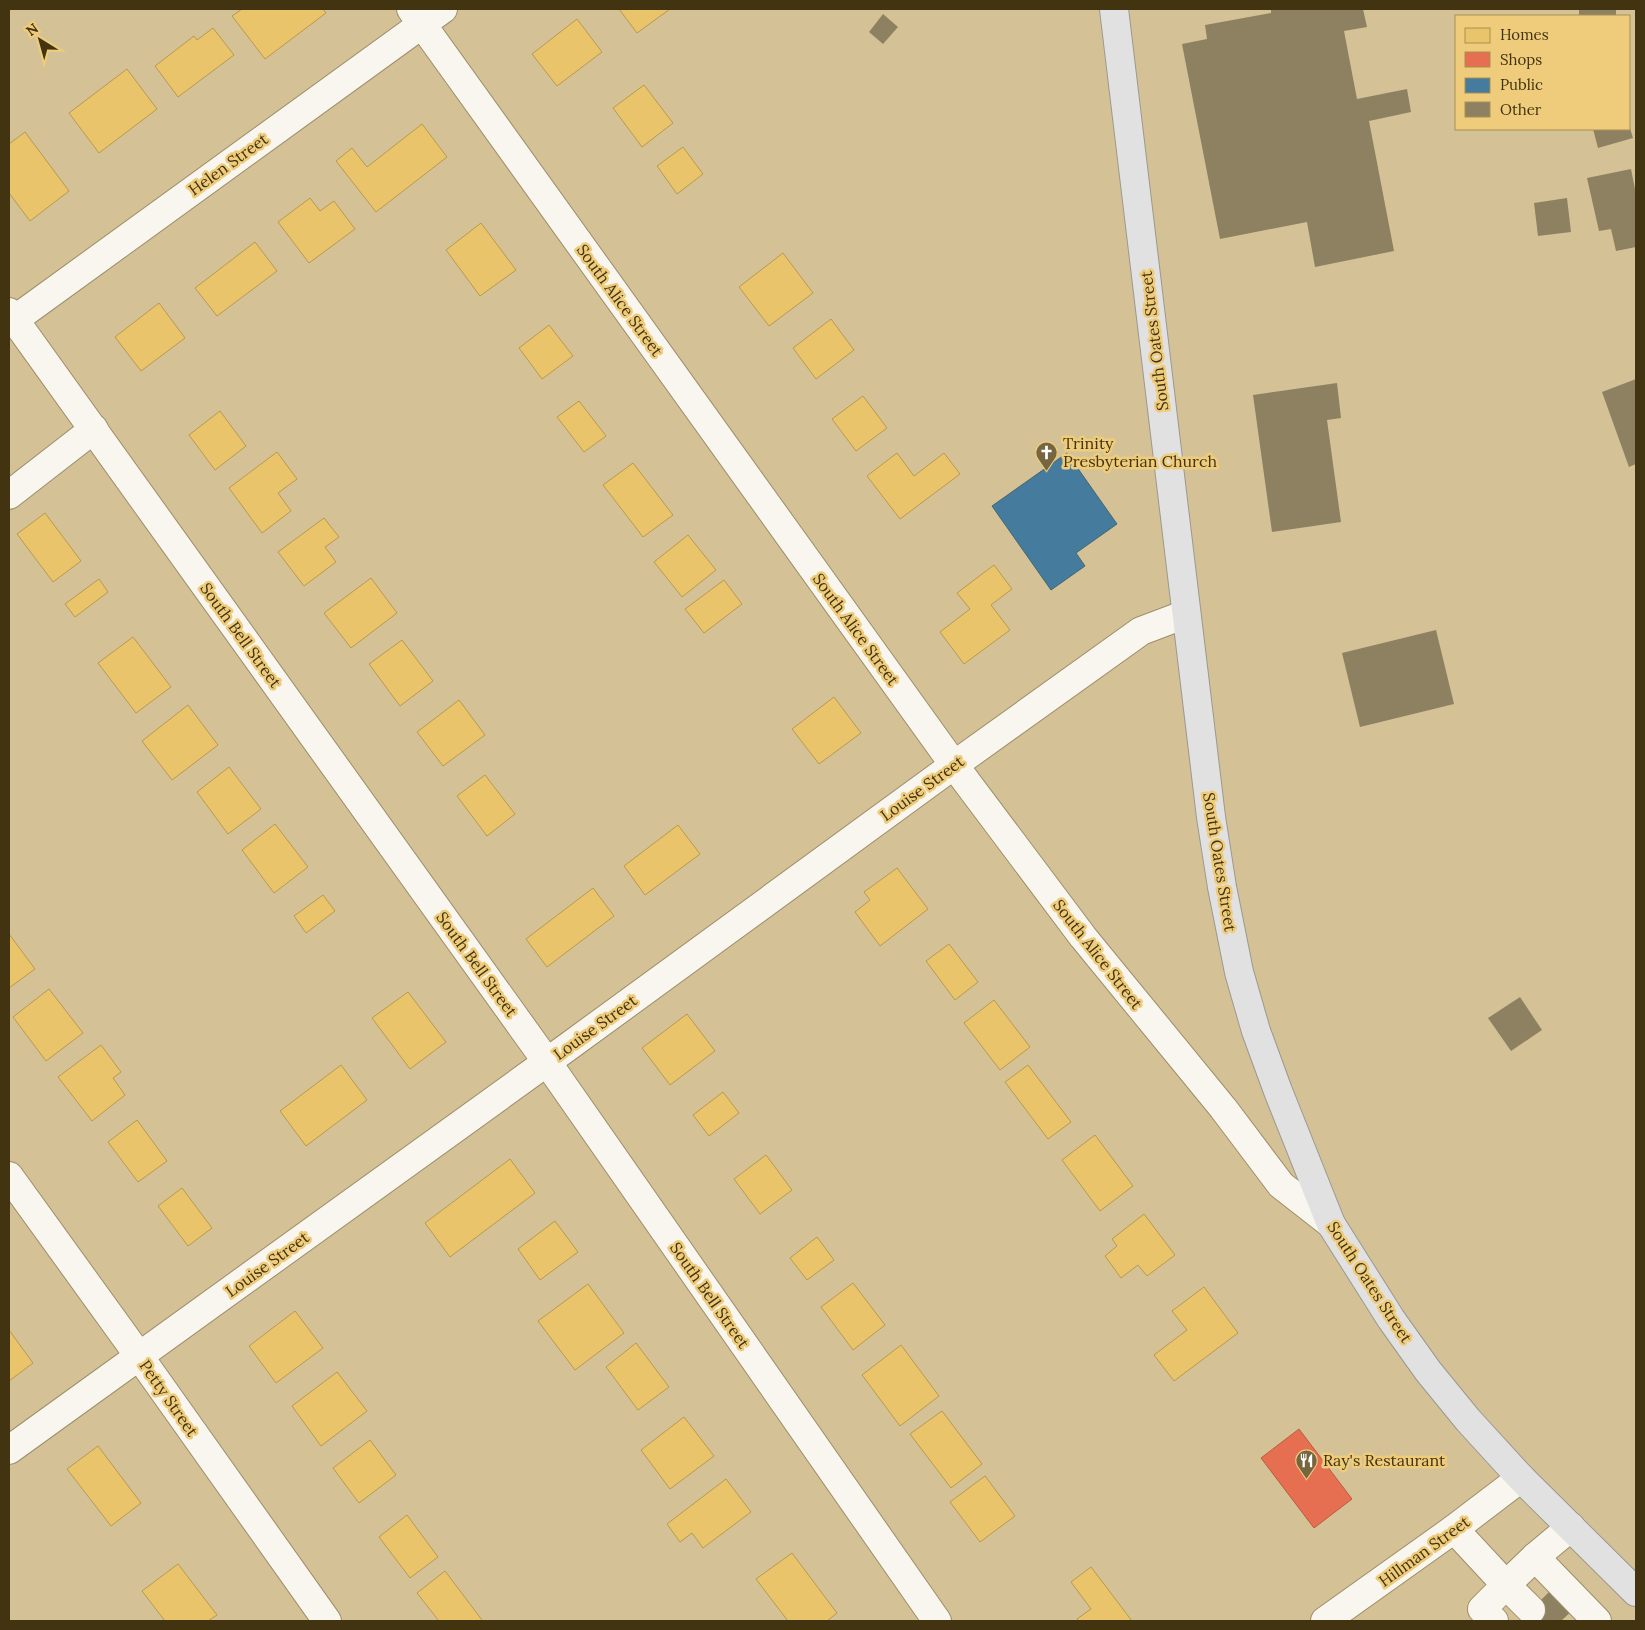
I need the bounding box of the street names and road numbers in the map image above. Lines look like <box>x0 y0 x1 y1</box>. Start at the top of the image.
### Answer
street label: Helen Street <box>184 128 272 199</box>
street label: South Alice Street <box>573 240 668 361</box>
street label: South Oates Street <box>1135 269 1172 412</box>
street label: South Alice Street <box>809 569 904 690</box>
street label: South Bell Street <box>196 579 286 692</box>
street label: Louise Street <box>876 751 968 825</box>
street label: South Oates Street <box>1199 791 1241 934</box>
street label: South Alice Street <box>1049 895 1147 1013</box>
street label: South Bell Street <box>432 908 522 1021</box>
street label: Louise Street <box>549 990 641 1064</box>
street label: South Oates Street <box>1323 1218 1417 1347</box>
street label: Louise Street <box>221 1227 313 1301</box>
street label: South Bell Street <box>666 1238 754 1353</box>
street label: Petty Street <box>135 1356 203 1441</box>
street label: Hillman Street <box>1375 1511 1474 1591</box>

